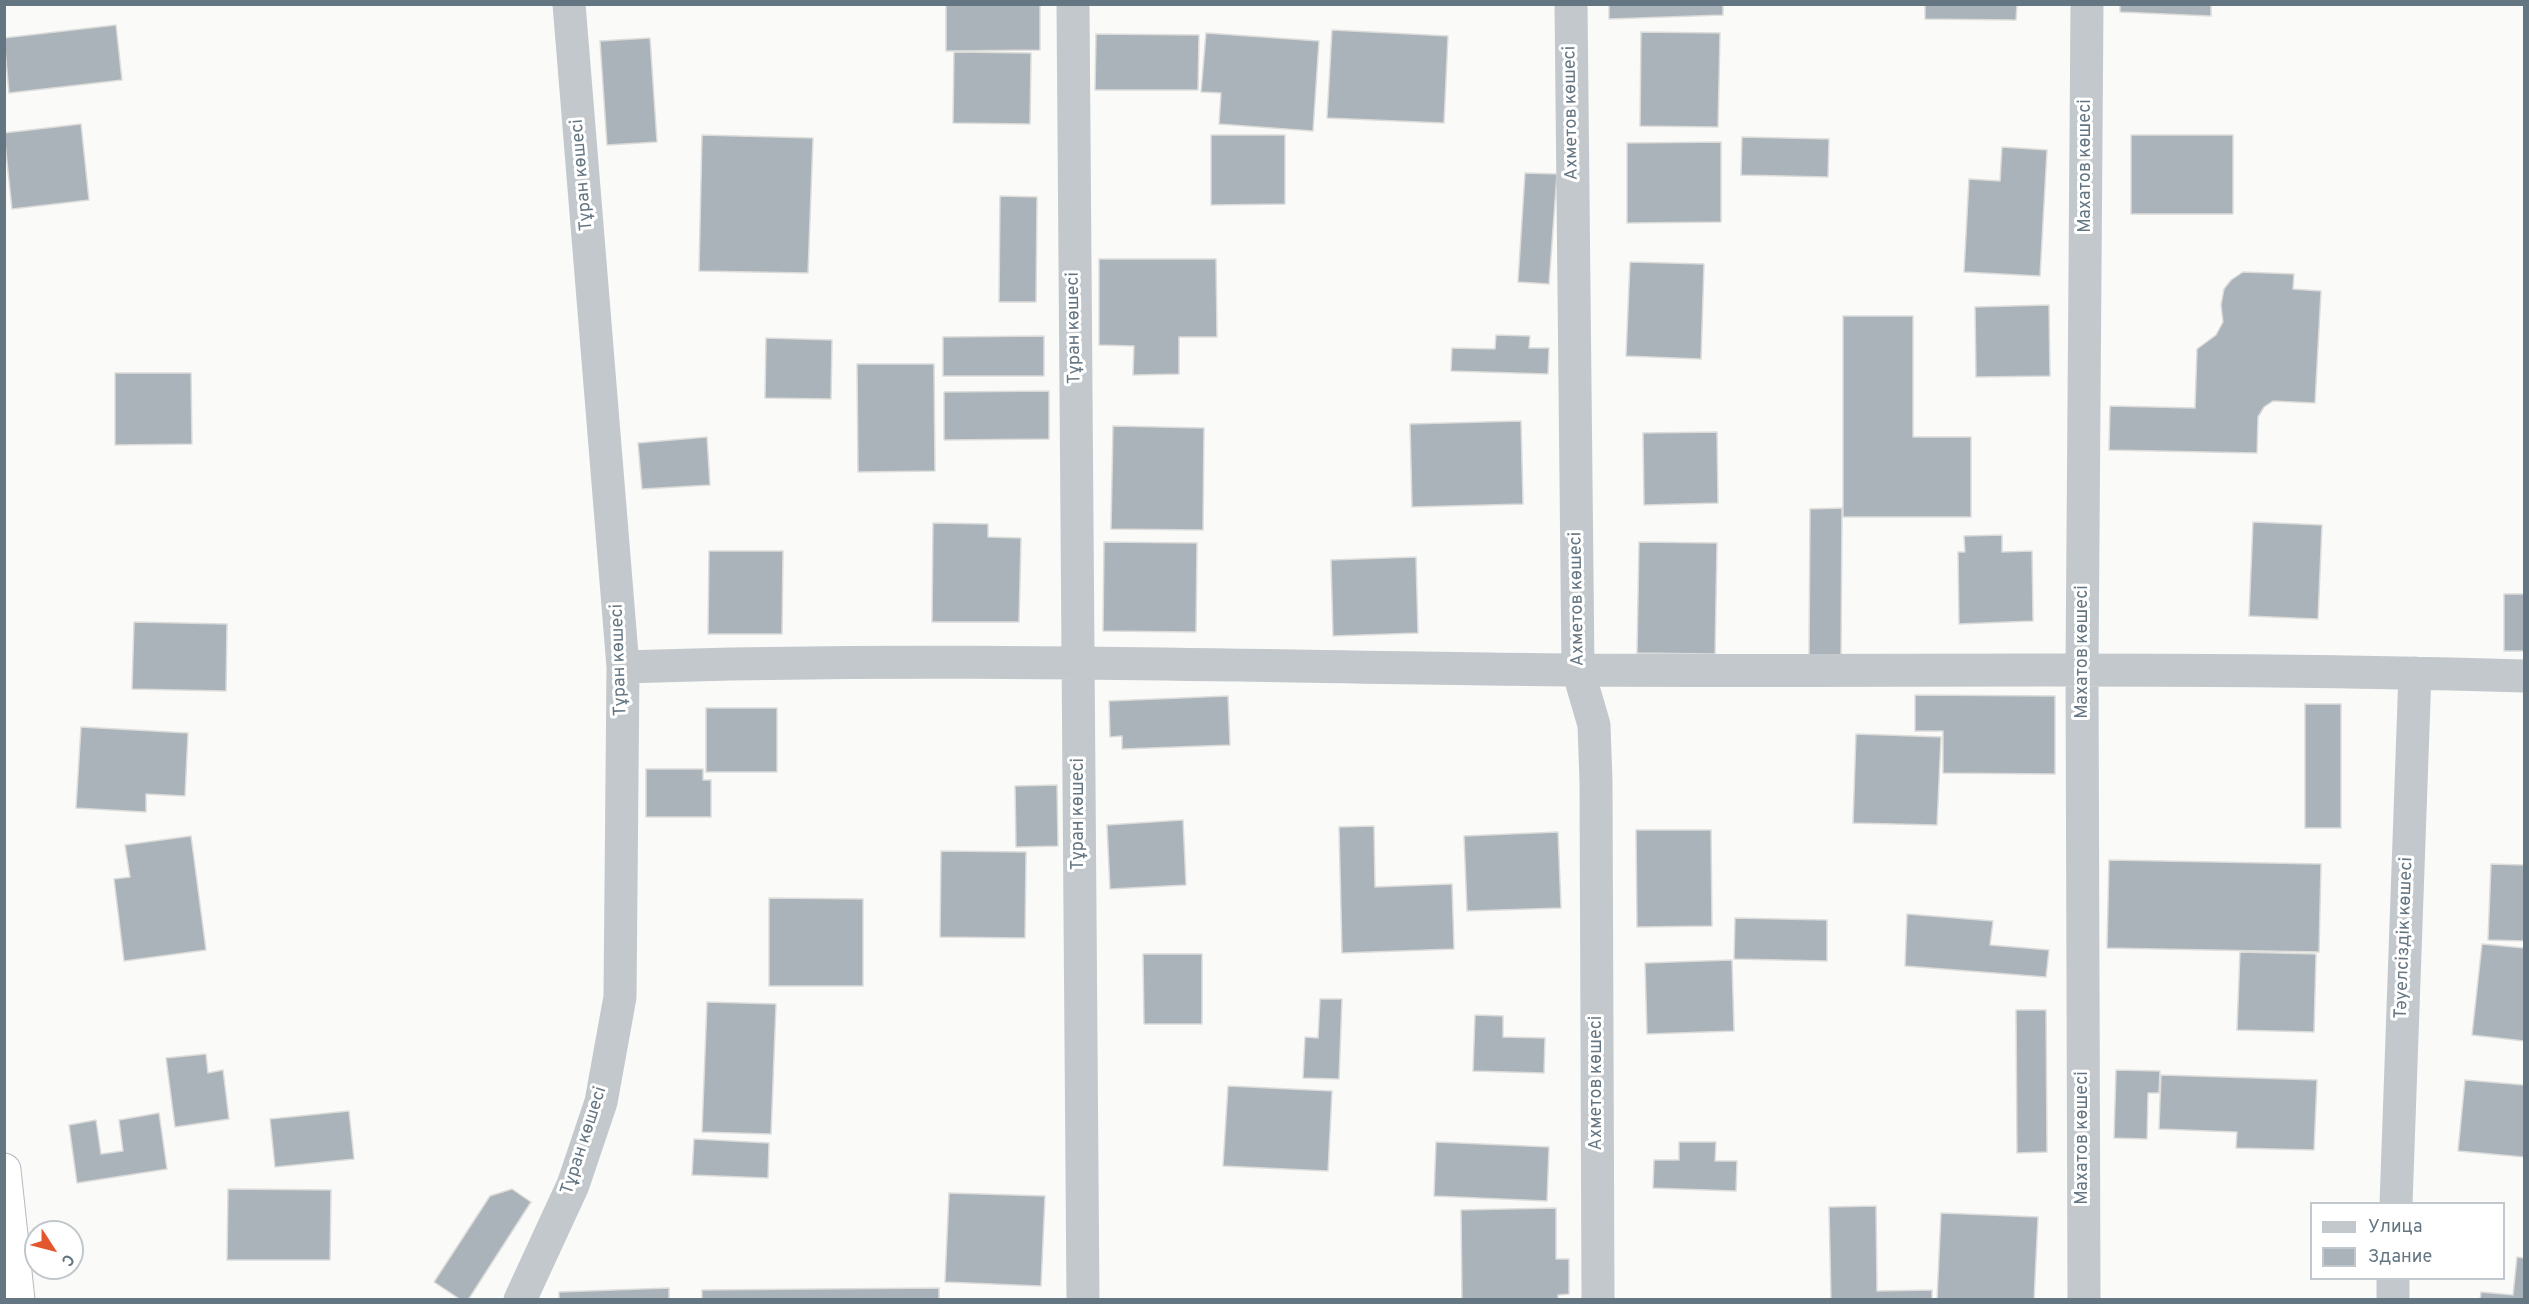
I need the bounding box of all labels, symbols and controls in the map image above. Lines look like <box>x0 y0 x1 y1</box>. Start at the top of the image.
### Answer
street label: Ахметов көшесі <box>1560 45 1584 181</box>
street label: Махатов көшесі <box>2075 99 2097 233</box>
street label: Тұран көшесі <box>567 118 599 232</box>
street label: Тұран көшесі <box>1063 272 1087 384</box>
street label: Ахметов көшесі <box>1566 531 1590 667</box>
street label: Махатов көшесі <box>2072 585 2094 719</box>
street label: Тұран көшесі <box>607 604 633 716</box>
street label: Тұран көшесі <box>1068 758 1090 870</box>
street label: Тәуелсіздік көшесі <box>2391 857 2419 1019</box>
street label: Ахметов көшесі <box>1586 1016 1608 1150</box>
street label: Махатов көшесі <box>2072 1071 2094 1205</box>
street label: Тұран көшесі <box>557 1084 613 1198</box>
legend <box>2310 1202 2505 1280</box>
text: Улица <box>2368 1216 2422 1239</box>
north arrow <box>24 1220 84 1280</box>
text: Здание <box>2368 1246 2432 1269</box>
text: С <box>56 1249 78 1269</box>

